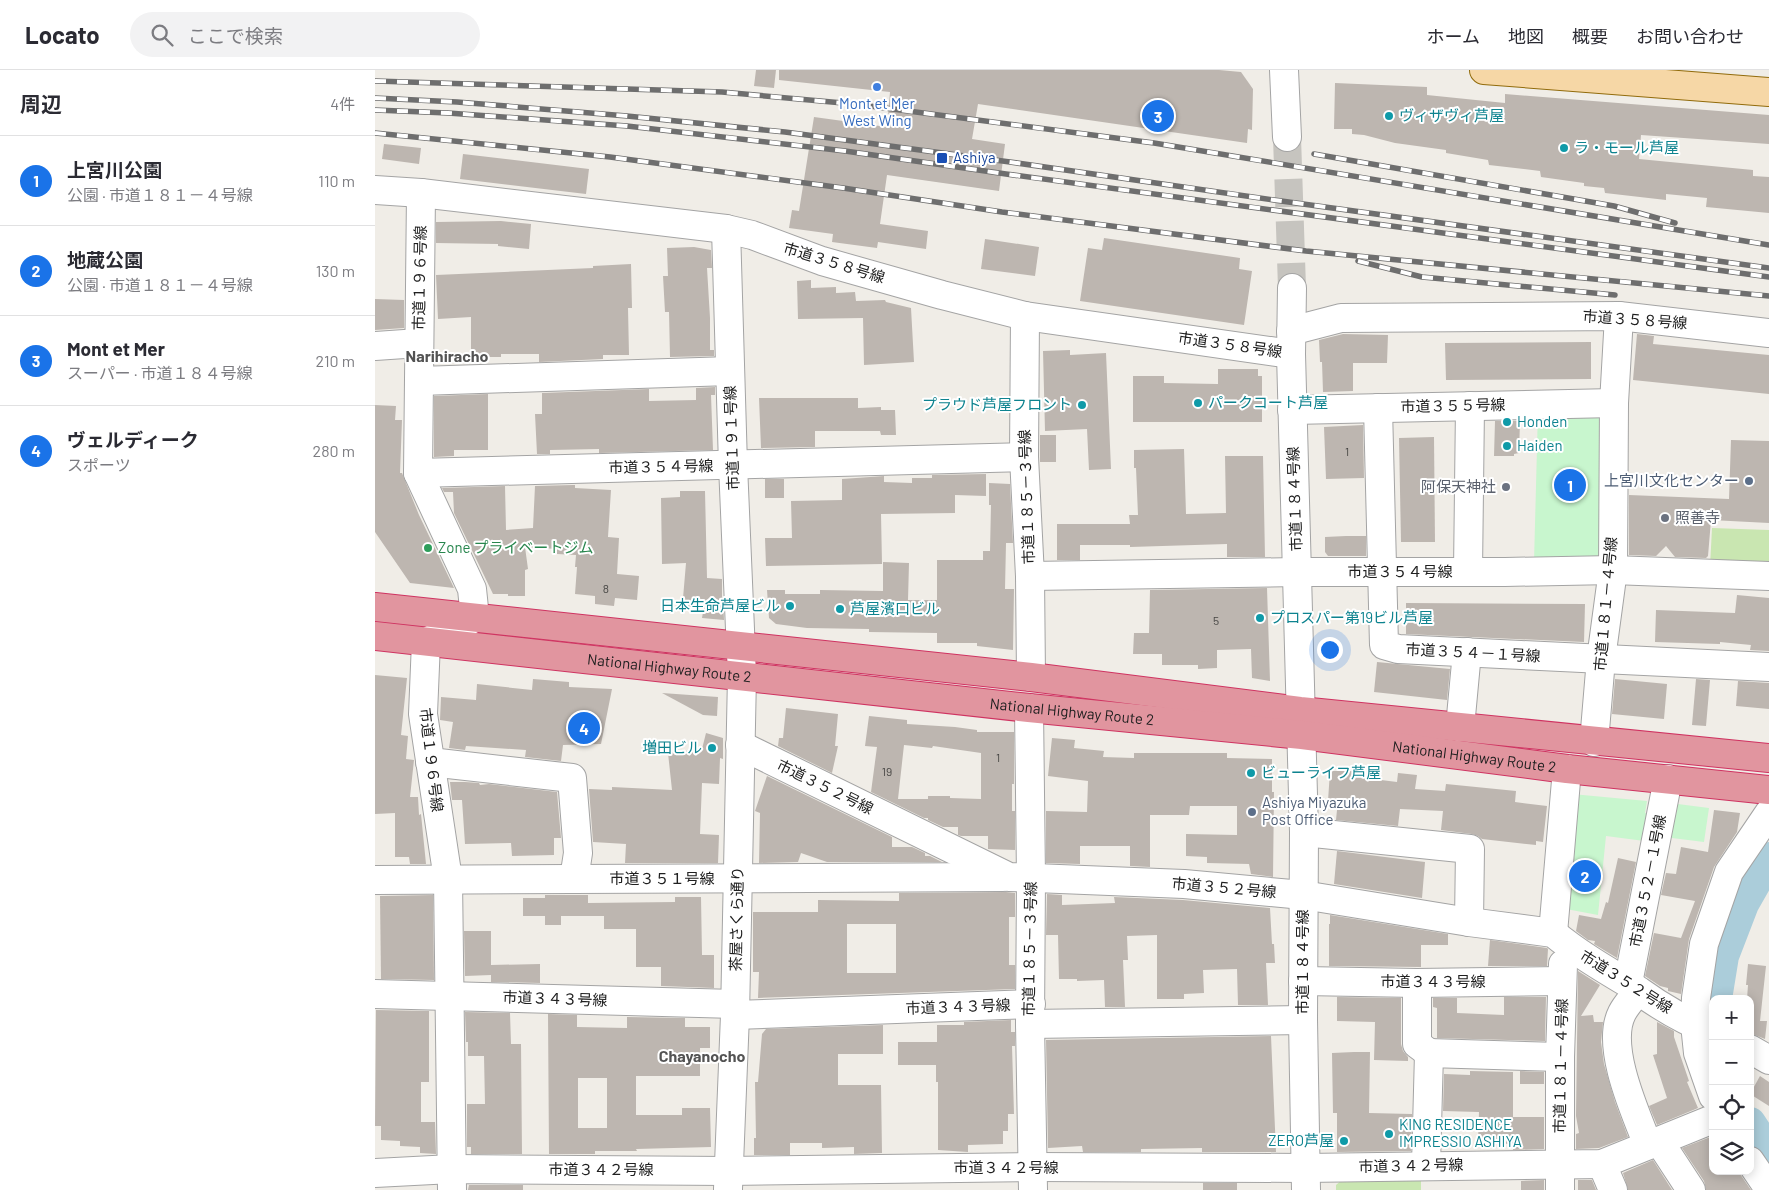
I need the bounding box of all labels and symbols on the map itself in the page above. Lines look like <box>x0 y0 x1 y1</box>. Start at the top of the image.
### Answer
marker: Mont et Mer West Wing <box>871 81 883 93</box>
place label: Mont et Mer West Wing <box>839 94 916 129</box>
pin: 3 <box>1142 97 1174 135</box>
place label: ヴィザヴィ芦屋 <box>1399 106 1504 124</box>
marker: ヴィザヴィ芦屋 <box>1383 110 1395 122</box>
place label: ラ・モール芦屋 <box>1574 138 1679 156</box>
marker: ラ・モール芦屋 <box>1558 142 1570 154</box>
place label: Ashiya <box>953 148 996 166</box>
marker: Ashiya <box>935 151 949 165</box>
street label: 市道１９６号線 <box>409 225 429 331</box>
street label: 市道３５８号線 <box>781 238 887 286</box>
street label: 市道３５８号線 <box>1582 306 1688 332</box>
street label: 市道３５８号線 <box>1177 328 1283 360</box>
district label: Narihiracho <box>406 346 488 365</box>
street label: 市道１９１号線 <box>720 385 742 491</box>
place label: パークコート芦屋 <box>1208 393 1328 411</box>
place label: プラウド芦屋フロント <box>922 395 1072 413</box>
street label: 市道３５５号線 <box>1400 395 1506 415</box>
marker: パークコート芦屋 <box>1192 397 1204 409</box>
marker: プラウド芦屋フロント <box>1076 399 1088 411</box>
place label: Honden <box>1517 412 1567 430</box>
marker: Honden <box>1501 416 1513 428</box>
street label: 市道１８５－３号線 <box>1015 429 1037 565</box>
place label: Haiden <box>1517 436 1563 454</box>
marker: Haiden <box>1501 440 1513 452</box>
house number: 1 <box>1345 444 1349 458</box>
street label: 市道１８４号線 <box>1283 446 1305 552</box>
street label: 市道３５４号線 <box>608 456 714 476</box>
pin: 1 <box>1554 466 1586 504</box>
place label: 上宮川文化センター <box>1604 471 1739 489</box>
marker: 上宮川文化センター <box>1743 475 1755 487</box>
place label: 阿保天神社 <box>1421 477 1496 495</box>
marker: 阿保天神社 <box>1500 481 1512 493</box>
place label: 照善寺 <box>1675 508 1720 526</box>
marker: 照善寺 <box>1659 512 1671 524</box>
street label: 市道１８１－４号線 <box>1590 536 1620 672</box>
place label: Zone プライベートジム <box>438 538 593 556</box>
marker: Zone プライベートジム <box>422 542 434 554</box>
street label: 市道３５４号線 <box>1347 562 1453 580</box>
house number: 8 <box>603 581 609 595</box>
place label: 日本生命芦屋ビル <box>660 596 780 614</box>
place label: 芦屋濱口ビル <box>850 599 940 617</box>
marker: 日本生命芦屋ビル <box>784 600 796 612</box>
marker: 芦屋濱口ビル <box>834 603 846 615</box>
place label: プロスパー第19ビル芦屋 <box>1270 608 1433 626</box>
marker: プロスパー第19ビル芦屋 <box>1254 612 1266 624</box>
house number: 5 <box>1213 613 1219 627</box>
your location <box>1317 637 1343 663</box>
street label: 市道３５４－１号線 <box>1405 639 1541 665</box>
street label: National Highway Route 2 <box>586 649 752 685</box>
street label: National Highway Route 2 <box>989 694 1155 728</box>
street label: 市道１９６号線 <box>417 707 447 813</box>
pin: 4 <box>568 709 600 747</box>
street label: National Highway Route 2 <box>1391 737 1557 776</box>
place label: 増田ビル <box>642 738 702 756</box>
marker: 増田ビル <box>706 742 718 754</box>
house number: 1 <box>996 750 1000 764</box>
street label: 市道３５２号線 <box>774 755 877 817</box>
place label: ビューライフ芦屋 <box>1261 763 1381 781</box>
house number: 19 <box>882 764 892 778</box>
marker: ビューライフ芦屋 <box>1245 767 1257 779</box>
place label: Ashiya Miyazuka Post Office <box>1262 793 1366 828</box>
marker: Ashiya Miyazuka Post Office <box>1246 806 1258 818</box>
street label: 市道３５２－１号線 <box>1625 813 1669 949</box>
pin: 2 <box>1569 857 1601 895</box>
street label: 茶屋さくら通り <box>726 866 746 972</box>
street label: 市道３５１号線 <box>609 869 715 887</box>
street label: 市道３５２号線 <box>1171 873 1277 901</box>
street label: 市道１８５－３号線 <box>1019 881 1039 1017</box>
street label: 市道１８４号線 <box>1293 909 1311 1015</box>
street label: 市道３５２号線 <box>1577 946 1676 1017</box>
street label: 市道３４３号線 <box>1380 972 1486 990</box>
street label: 市道３４３号線 <box>502 987 608 1009</box>
street label: 市道３４３号線 <box>905 995 1011 1017</box>
street label: 市道１８１－４号線 <box>1550 998 1570 1134</box>
district label: Chayanocho <box>659 1046 745 1065</box>
place label: KING RESIDENCE IMPRESSIO ASHIYA <box>1399 1115 1522 1150</box>
marker: KING RESIDENCE IMPRESSIO ASHIYA <box>1383 1128 1395 1140</box>
place label: ZERO芦屋 <box>1268 1131 1334 1149</box>
marker: ZERO芦屋 <box>1338 1135 1350 1147</box>
street label: 市道３４２号線 <box>1358 1155 1464 1175</box>
street label: 市道３４２号線 <box>953 1158 1059 1176</box>
street label: 市道３４２号線 <box>548 1160 654 1178</box>

